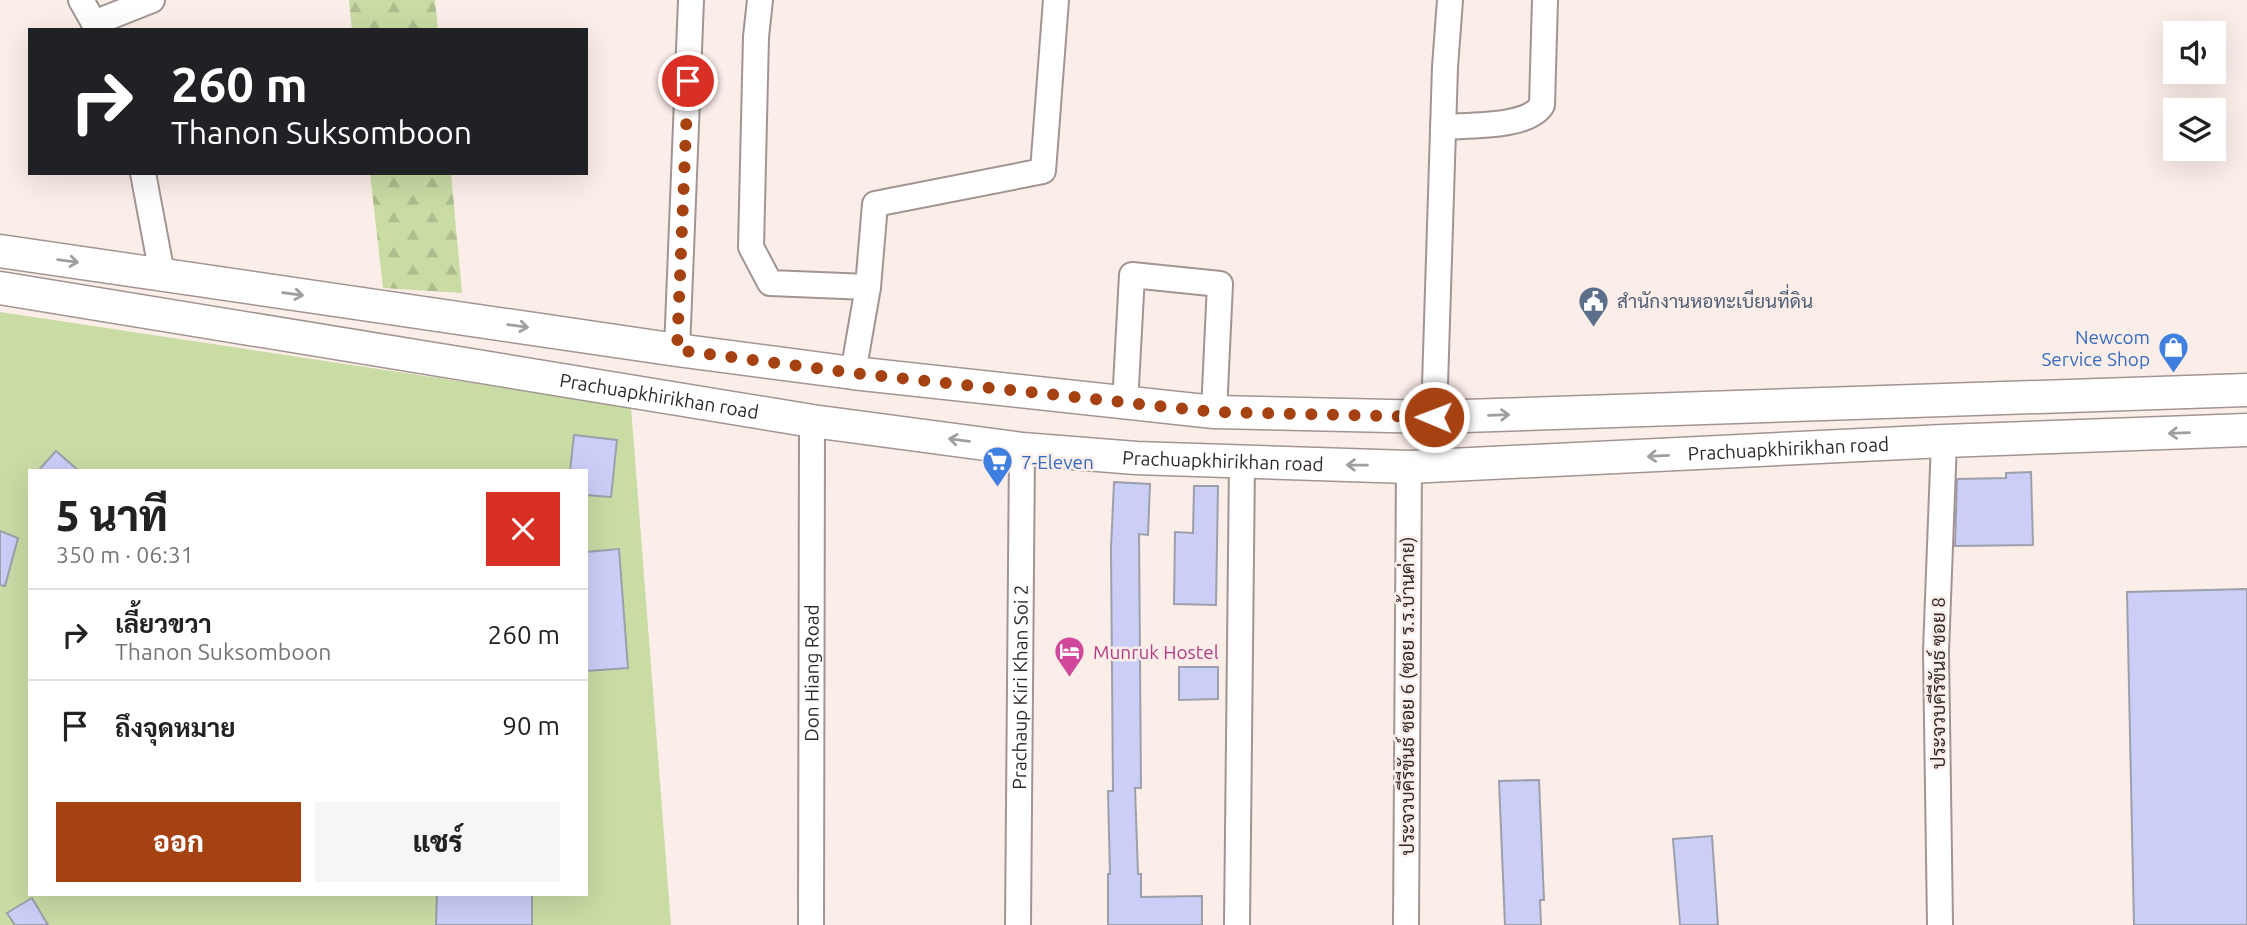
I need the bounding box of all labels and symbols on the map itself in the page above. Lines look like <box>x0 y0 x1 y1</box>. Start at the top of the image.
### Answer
pin <box>658 51 718 111</box>
one-way arrow <box>56 255 78 268</box>
public building icon: สำนักงานหอทะเบียนที่ดิน <box>1577 284 1611 328</box>
place label: สำนักงานหอทะเบียนที่ดิน <box>1617 284 1813 312</box>
one-way arrow <box>281 287 304 300</box>
one-way arrow <box>506 320 529 333</box>
place label: Newcom Service Shop <box>2041 326 2150 370</box>
shop icon: Newcom Service Shop <box>2156 331 2190 375</box>
street label: Prachuapkhirikhan road <box>558 369 760 423</box>
position arrow <box>1397 380 1471 454</box>
one-way arrow <box>1488 408 1511 421</box>
one-way arrow <box>2168 426 2191 439</box>
street label: Prachuapkhirikhan road <box>1687 433 1889 464</box>
one-way arrow <box>948 434 971 447</box>
supermarket icon: 7-Eleven <box>981 445 1015 489</box>
street label: Prachuapkhirikhan road <box>1121 446 1324 475</box>
one-way arrow <box>1647 449 1670 462</box>
place label: 7-Eleven <box>1021 451 1094 473</box>
one-way arrow <box>1346 459 1369 472</box>
street label: ประจวบคีรีขันธ์ ซอย 6 (ซอย ร.ร.บ้านค่าย) <box>1395 536 1418 856</box>
street label: Prachaup Kiri Khan Soi 2 <box>1008 584 1032 790</box>
street label: ประจวบคีรีขันธ์ ซอย 8 <box>1926 597 1949 769</box>
street label: Don Hiang Road <box>800 604 823 742</box>
hotel icon: Munruk Hostel <box>1053 635 1087 679</box>
place label: Munruk Hostel <box>1093 641 1219 663</box>

